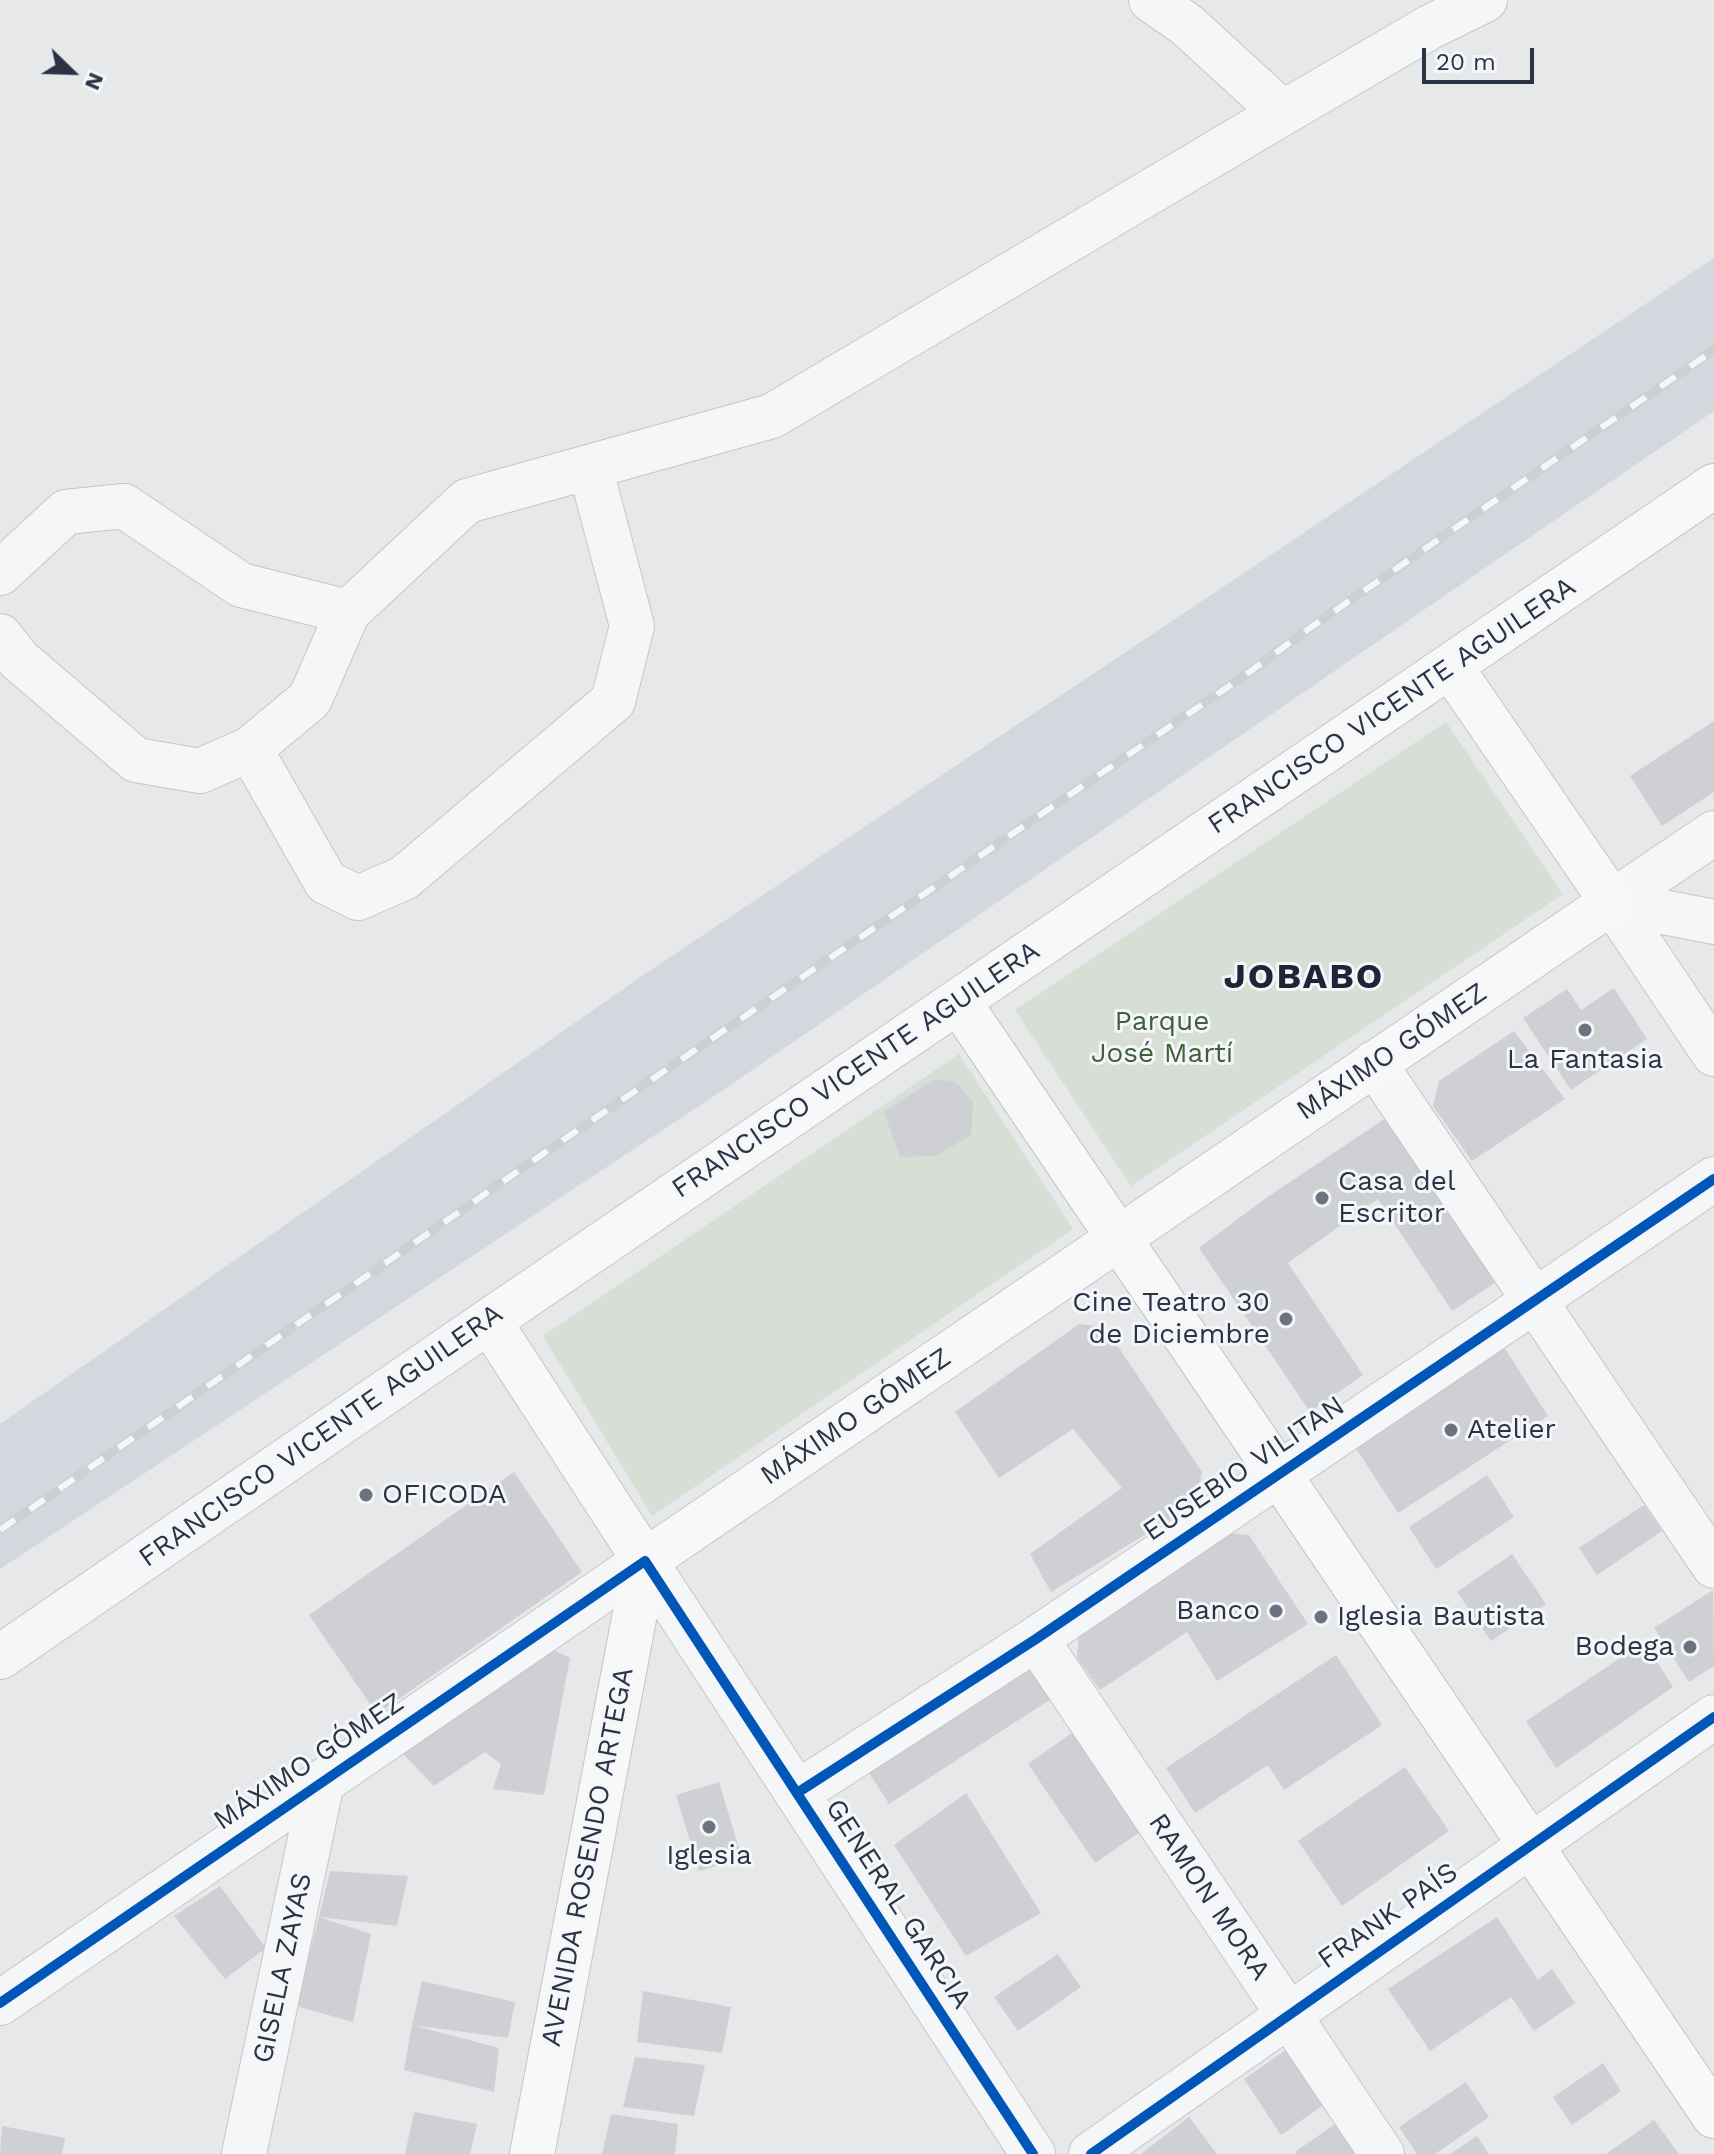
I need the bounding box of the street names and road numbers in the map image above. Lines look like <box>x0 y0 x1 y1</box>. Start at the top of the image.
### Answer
street label: FRANCISCO VICENTE AGUILERA <box>1202 570 1582 842</box>
street label: FRANCISCO VICENTE AGUILERA <box>666 934 1046 1206</box>
street label: MÁXIMO GÓMEZ <box>1291 976 1493 1128</box>
street label: FRANCISCO VICENTE AGUILERA <box>133 1297 509 1575</box>
street label: MÁXIMO GÓMEZ <box>755 1341 957 1493</box>
street label: EUSEBIO VILITAN <box>1137 1389 1351 1549</box>
street label: AVENIDA ROSENDO ARTEGA <box>535 1665 641 2049</box>
street label: MÁXIMO GÓMEZ <box>208 1686 410 1838</box>
street label: GENERAL GARCIA <box>818 1793 978 2015</box>
street label: RAMON MORA <box>1141 1807 1277 1987</box>
street label: FRANK PAÍS <box>1312 1855 1464 1977</box>
street label: GISELA ZAYAS <box>246 1870 320 2066</box>

